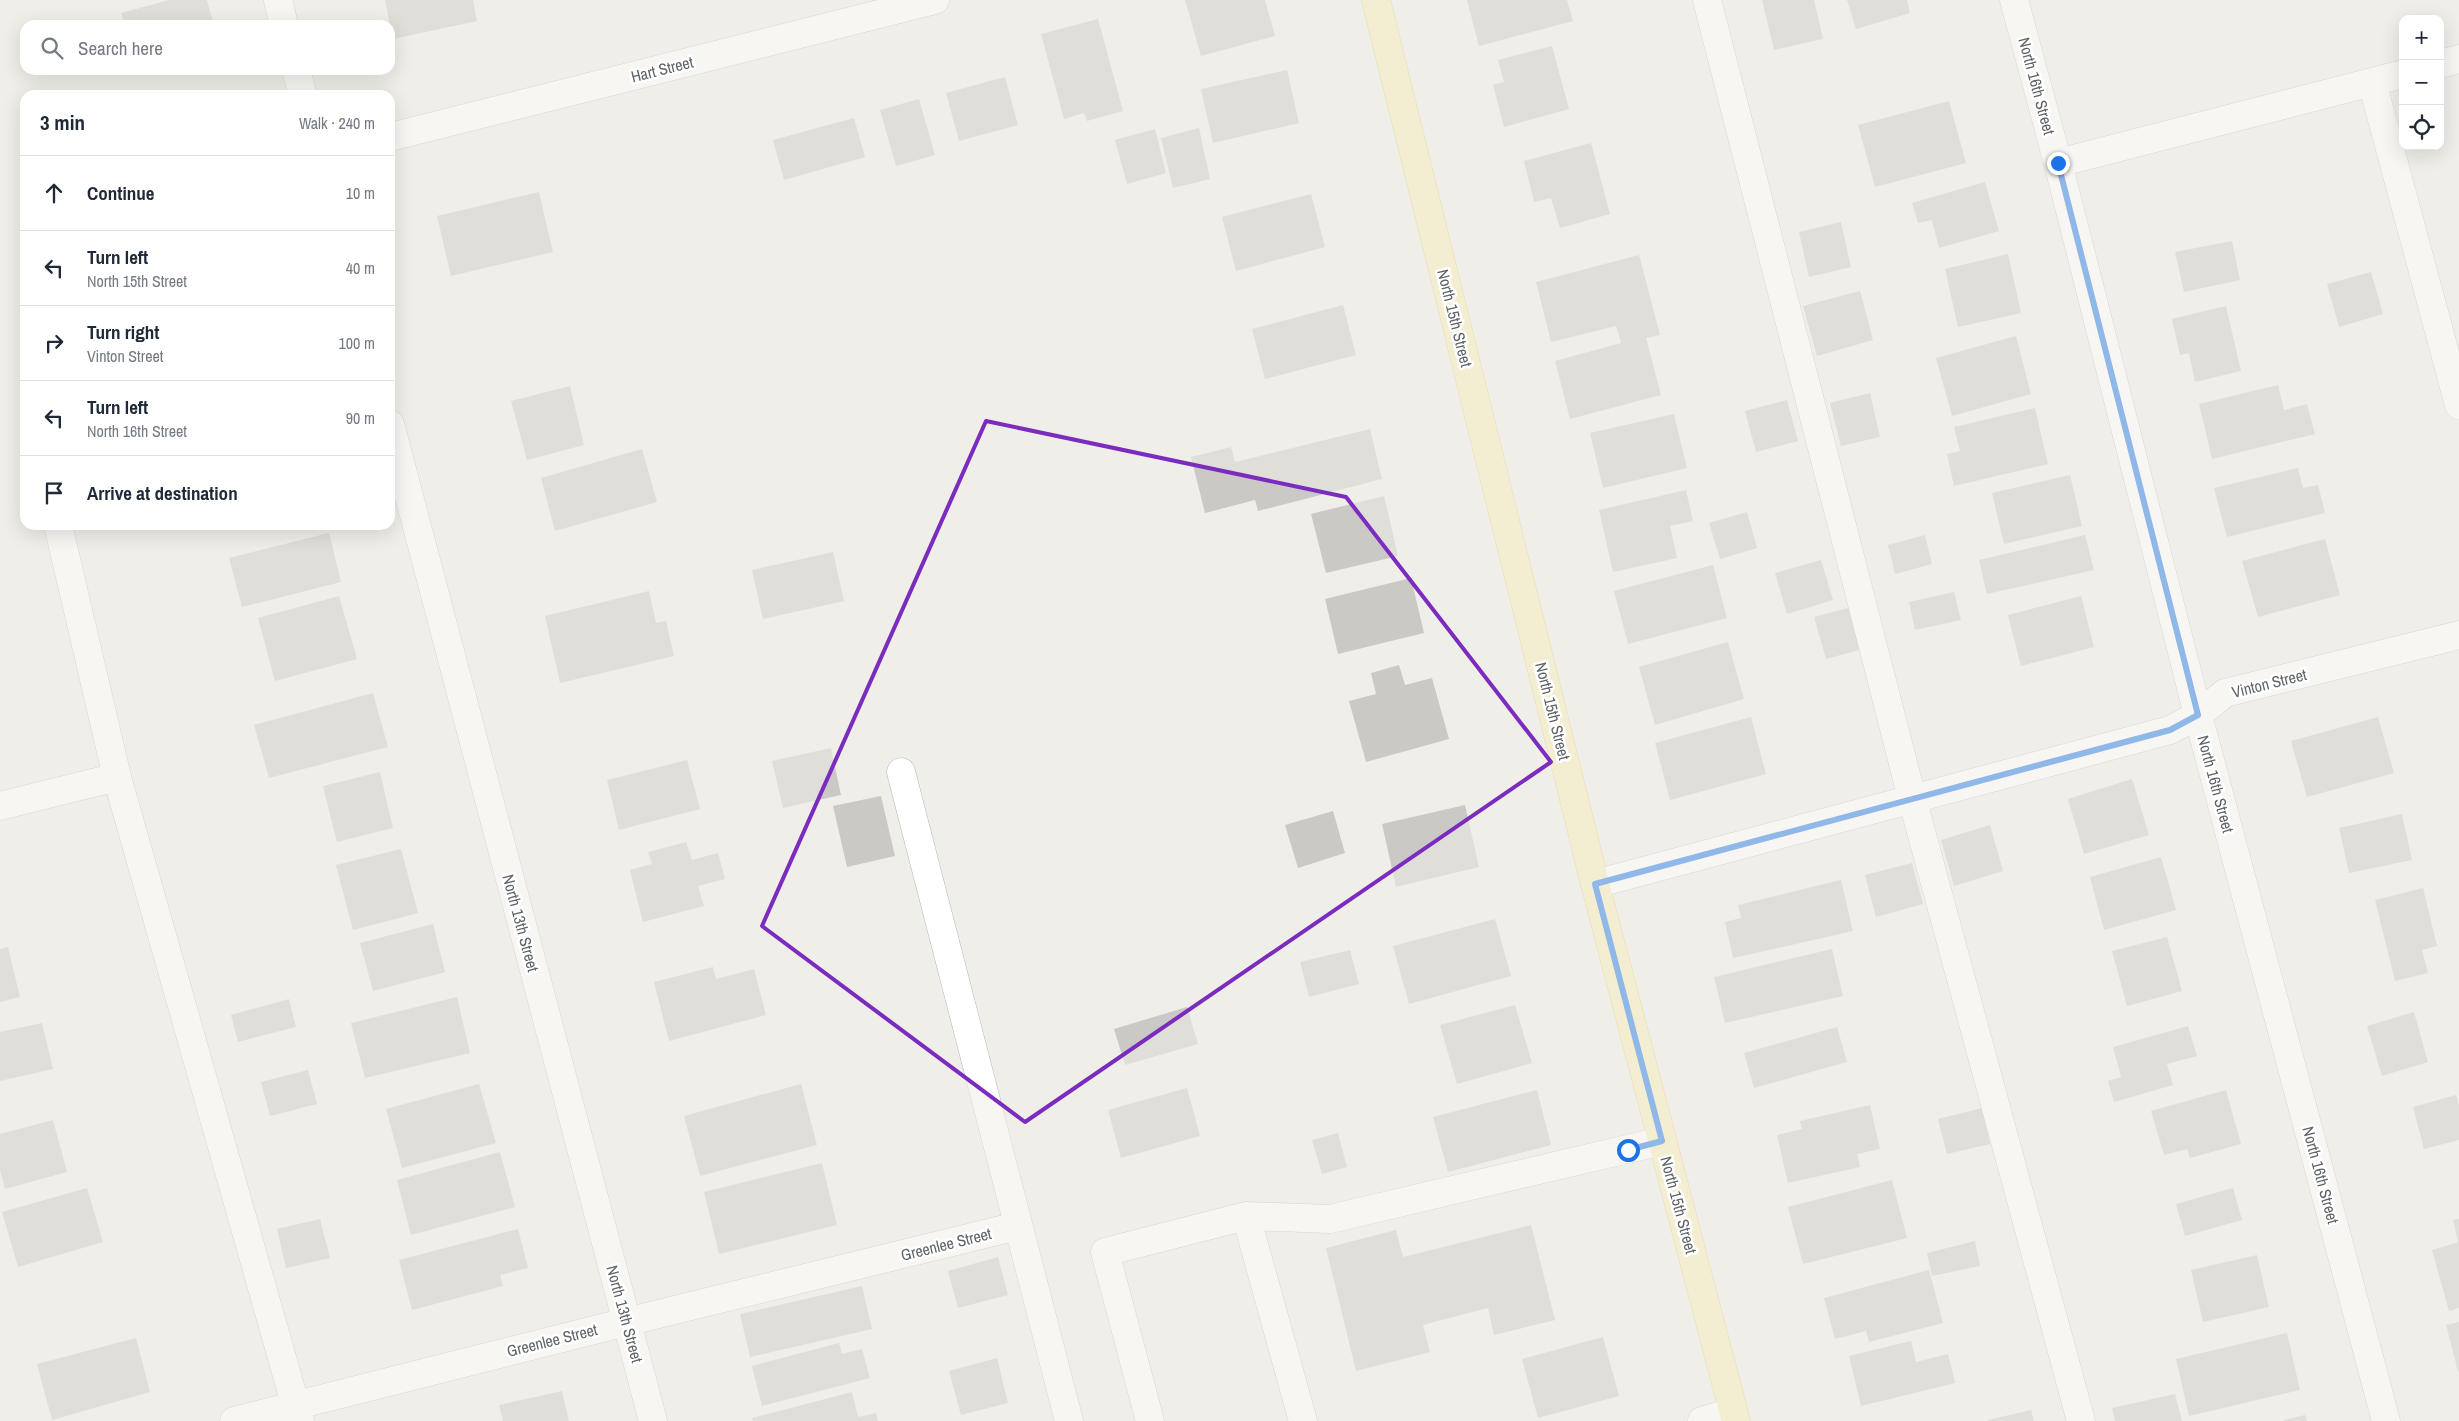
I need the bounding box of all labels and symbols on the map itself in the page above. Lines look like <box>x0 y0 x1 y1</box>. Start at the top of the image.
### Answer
street label: North 16th Street <box>2013 35 2061 137</box>
street label: Hart Street <box>629 51 696 87</box>
route end <box>2047 152 2070 175</box>
street label: North 15th Street <box>1432 267 1478 369</box>
street label: North 15th Street <box>1530 660 1576 762</box>
street label: Vinton Street <box>2229 663 2309 703</box>
street label: North 16th Street <box>2192 733 2240 835</box>
street label: North 13th Street <box>497 872 545 974</box>
street label: North 16th Street <box>2297 1124 2345 1226</box>
route start <box>1617 1139 1640 1162</box>
street label: North 15th Street <box>1655 1154 1703 1256</box>
street label: Greenlee Street <box>898 1222 994 1266</box>
street label: North 13th Street <box>601 1263 649 1365</box>
street label: Greenlee Street <box>504 1318 600 1362</box>

